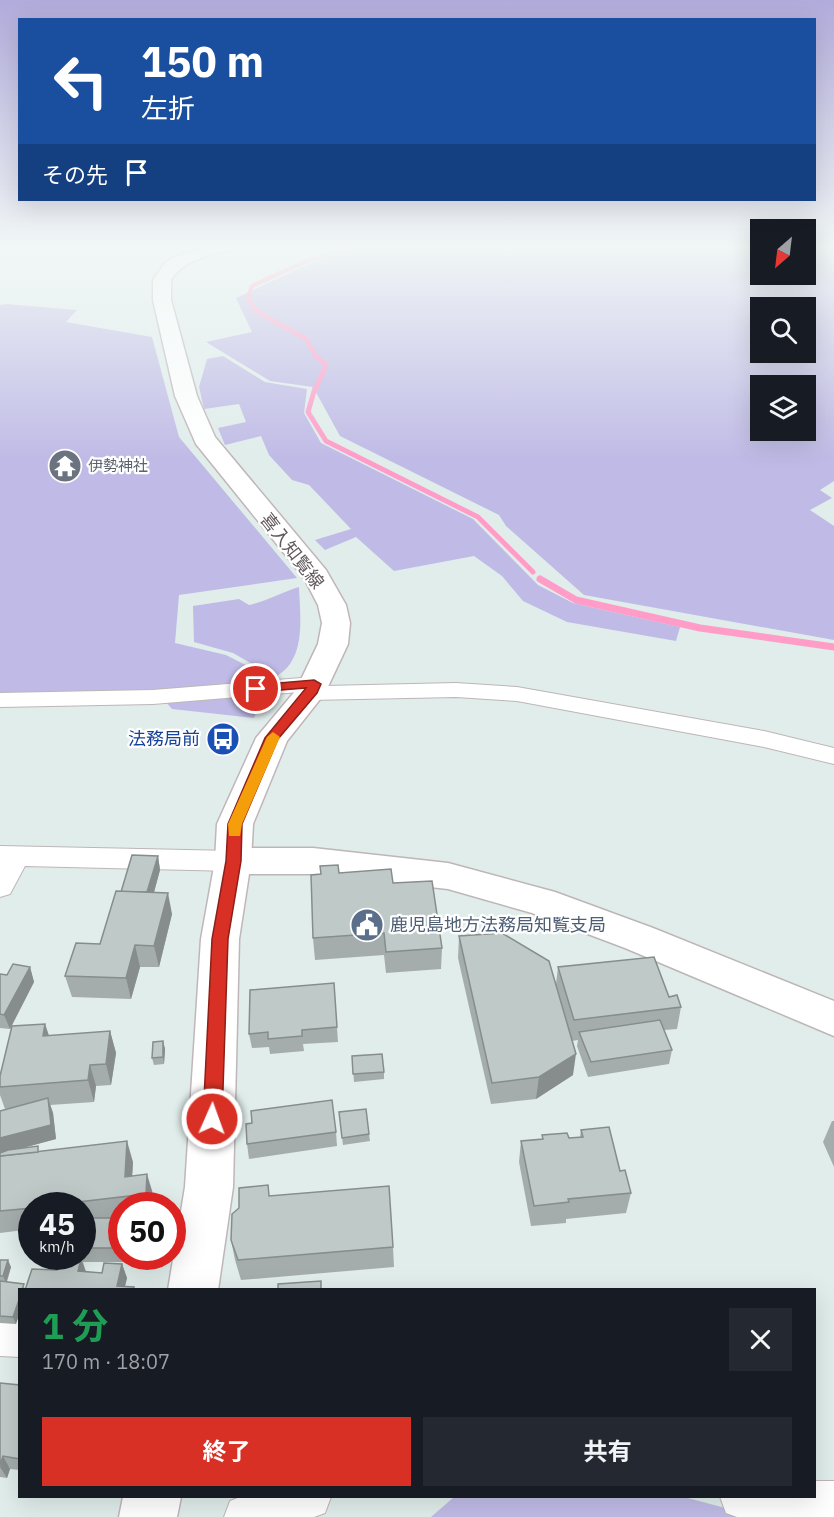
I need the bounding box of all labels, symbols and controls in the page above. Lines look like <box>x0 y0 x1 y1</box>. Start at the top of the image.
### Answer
text: 150 m <box>141 34 264 89</box>
icon: left <box>42 42 120 120</box>
text: 左折 <box>141 90 195 125</box>
icon: arrive <box>120 156 153 189</box>
text: その先 <box>42 160 108 189</box>
north arrow <box>750 219 816 285</box>
map controls <box>750 219 816 441</box>
button: search <box>750 297 816 363</box>
button: layers <box>750 375 816 441</box>
temple icon: 伊勢神社 <box>47 448 83 484</box>
place label: 伊勢神社 <box>88 456 148 475</box>
street label: 喜入知覧線 <box>256 508 329 593</box>
pin <box>230 663 281 714</box>
icon: arrive <box>239 672 272 705</box>
bus stop icon: 法務局前 <box>205 721 241 757</box>
place label: 法務局前 <box>128 727 200 750</box>
public building icon: 鹿児島地方法務局知覧支局 <box>349 907 385 943</box>
place label: 鹿児島地方法務局知覧支局 <box>390 913 606 936</box>
position arrow <box>180 1087 244 1151</box>
speed limit sign: 50 <box>108 1192 186 1270</box>
text: 45 <box>39 1204 75 1243</box>
text: km/h <box>39 1237 75 1256</box>
text: 1 分 <box>42 1302 108 1349</box>
button: close <box>729 1308 792 1371</box>
text: 170 m · 18:07 <box>42 1348 170 1375</box>
button: 終了 <box>42 1417 411 1486</box>
button: 共有 <box>423 1417 792 1486</box>

